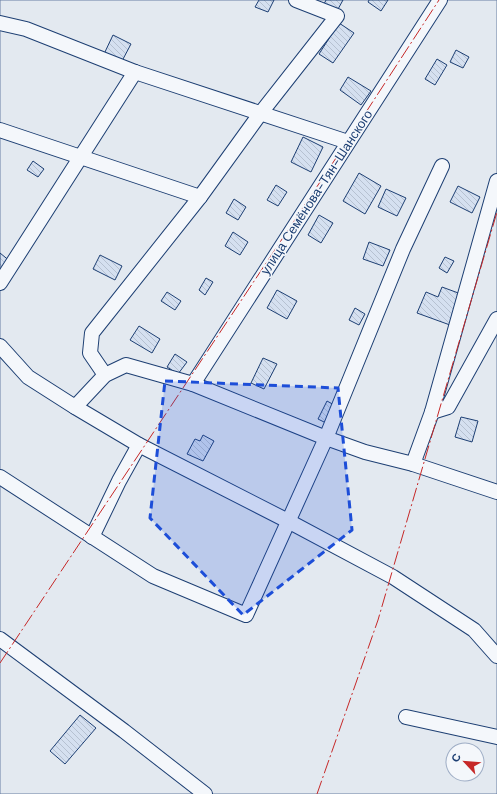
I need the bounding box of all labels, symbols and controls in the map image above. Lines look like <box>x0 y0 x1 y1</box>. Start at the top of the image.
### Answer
street label: улица Семёнова-Тян-Шанского <box>257 107 376 278</box>
north arrow <box>445 742 485 782</box>
text: С <box>448 751 464 764</box>

